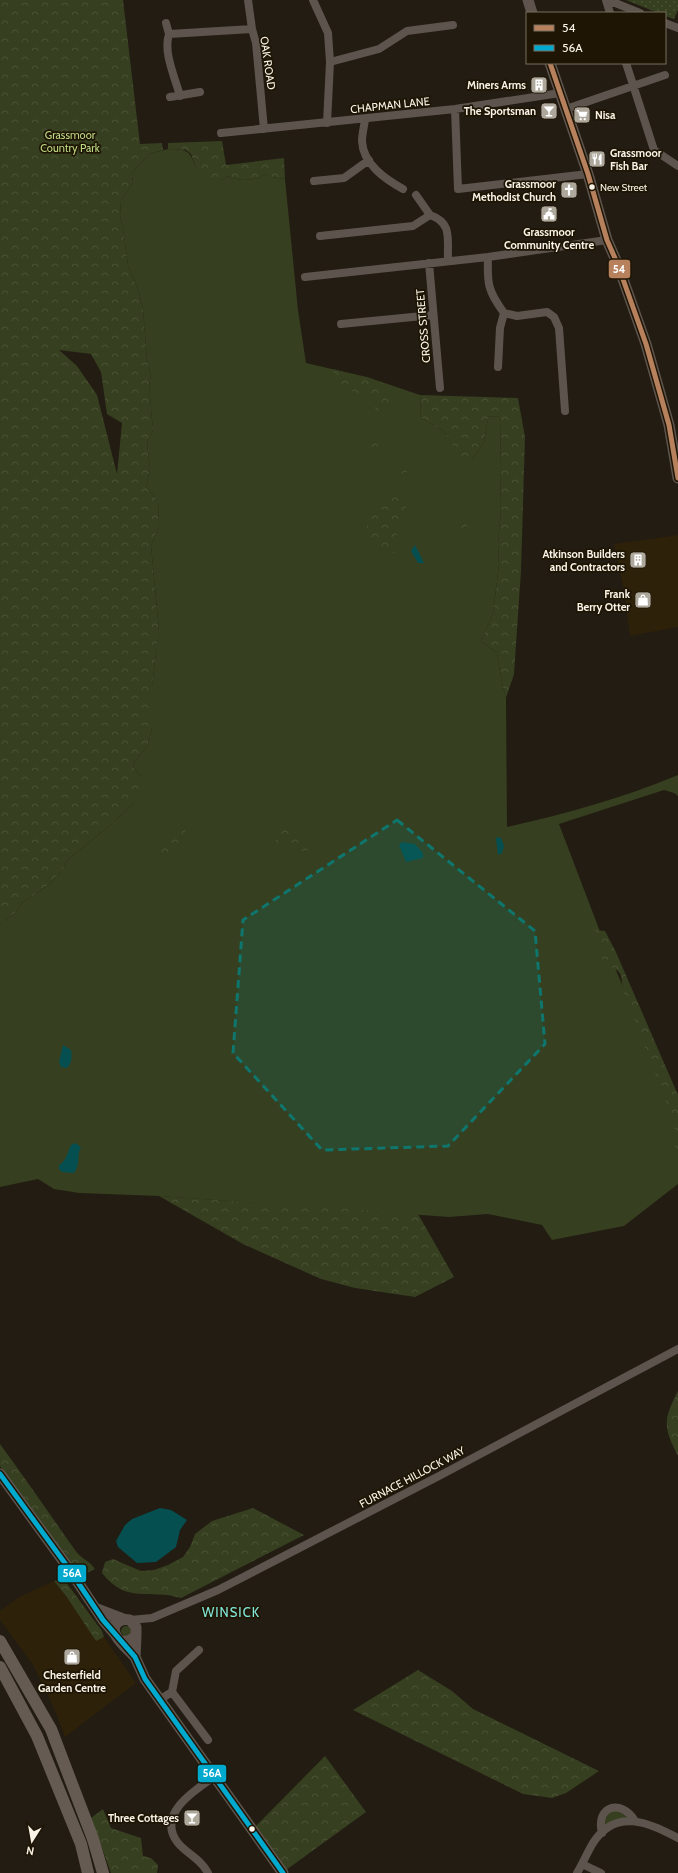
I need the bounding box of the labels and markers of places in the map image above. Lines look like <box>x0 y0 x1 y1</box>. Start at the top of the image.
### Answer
building icon: Miners Arms <box>529 75 549 95</box>
place label: Miners Arms <box>467 78 526 92</box>
bar icon: The Sportsman <box>539 101 559 121</box>
place label: The Sportsman <box>464 104 536 118</box>
supermarket icon: Nisa <box>572 105 592 125</box>
place label: Nisa <box>595 108 616 122</box>
place label: Grassmoor Fish Bar <box>610 146 662 173</box>
restaurant icon: Grassmoor Fish Bar <box>587 149 607 169</box>
place label: Grassmoor Methodist Church <box>472 177 556 204</box>
church icon: Grassmoor Methodist Church <box>559 180 579 200</box>
place label: New Street <box>600 181 648 194</box>
marker: New Street <box>587 182 597 192</box>
public building icon: Grassmoor Community Centre <box>539 204 559 224</box>
place label: Grassmoor Community Centre <box>504 225 594 252</box>
place label: Atkinson Builders and Contractors <box>542 547 625 574</box>
building icon: Atkinson Builders and Contractors <box>628 550 648 570</box>
place label: Frank Berry Otter <box>577 587 631 614</box>
shop icon: Frank Berry Otter <box>633 590 653 610</box>
shop icon: Chesterfield Garden Centre <box>62 1647 82 1667</box>
place label: Chesterfield Garden Centre <box>38 1668 106 1695</box>
bar icon: Three Cottages <box>182 1808 202 1828</box>
place label: Three Cottages <box>108 1811 179 1825</box>
unlabelled marker <box>247 1824 257 1834</box>

